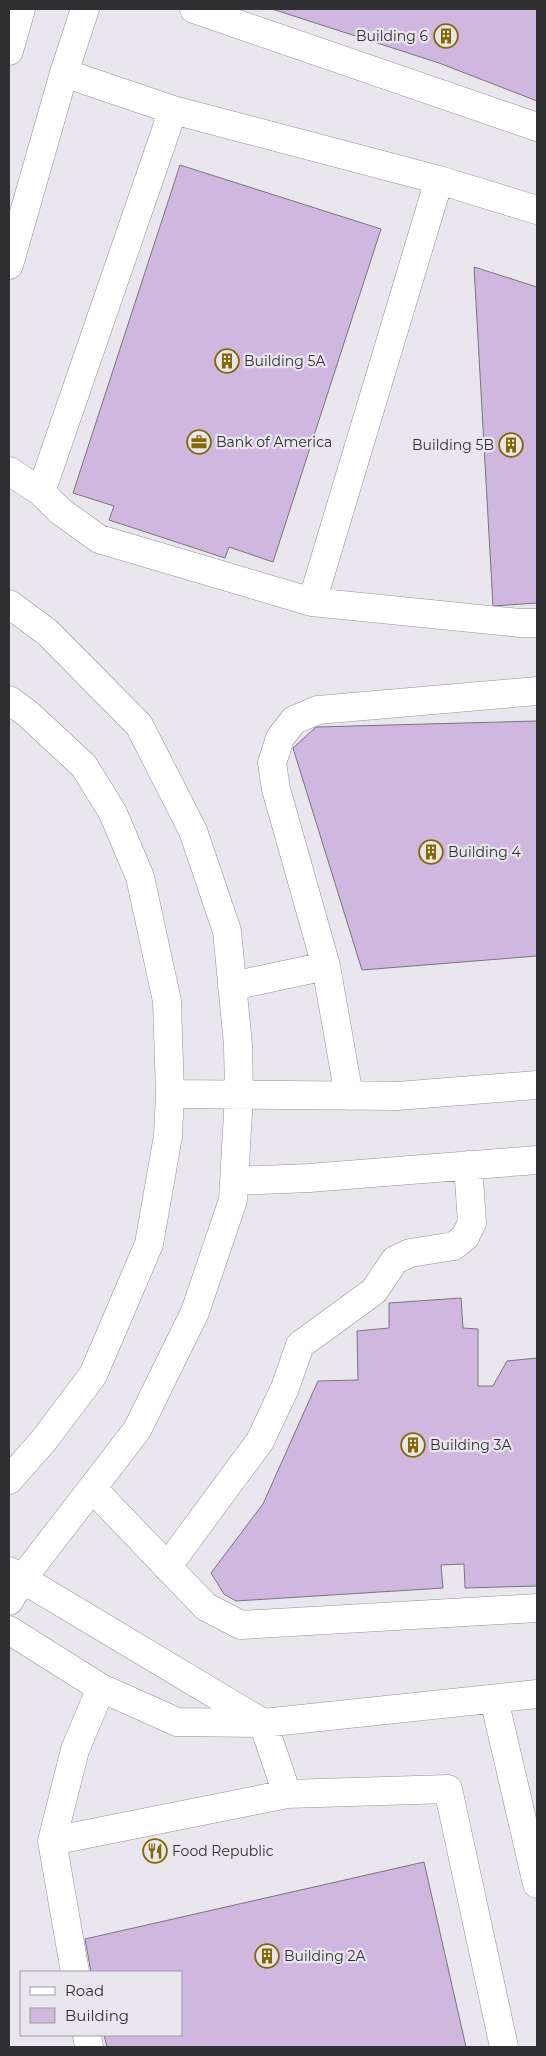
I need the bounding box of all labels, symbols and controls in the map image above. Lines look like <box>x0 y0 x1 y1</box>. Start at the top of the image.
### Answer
building icon: Building 6 <box>433 23 459 49</box>
place label: Building 6 <box>356 27 428 45</box>
building icon: Building 5A <box>214 348 240 374</box>
place label: Building 5A <box>244 352 326 370</box>
office icon: Bank of America <box>186 429 212 455</box>
building icon: Building 5B <box>498 432 524 458</box>
place label: Bank of America <box>216 433 332 451</box>
place label: Building 5B <box>412 436 494 454</box>
building icon: Building 4 <box>418 839 444 865</box>
place label: Building 4 <box>448 843 521 861</box>
building icon: Building 3A <box>400 1432 426 1458</box>
place label: Building 3A <box>430 1436 512 1454</box>
restaurant icon: Food Republic <box>142 1838 168 1864</box>
place label: Food Republic <box>172 1842 274 1860</box>
building icon: Building 2A <box>254 1943 280 1969</box>
place label: Building 2A <box>284 1947 366 1965</box>
legend <box>20 1971 182 2036</box>
text: Road <box>65 1981 104 2000</box>
text: Building <box>65 2006 129 2025</box>

